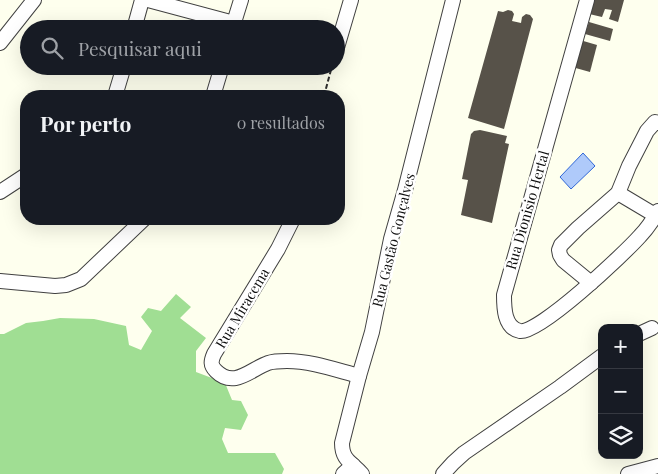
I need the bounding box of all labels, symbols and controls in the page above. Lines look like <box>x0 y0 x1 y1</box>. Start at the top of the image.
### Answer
search box <box>20 20 345 75</box>
icon: search <box>38 34 66 62</box>
text: Pesquisar aqui <box>78 35 202 61</box>
text: Por perto <box>40 109 131 137</box>
text: 0 resultados <box>237 112 325 133</box>
street label: Rua Dionisio Hertal <box>501 148 553 272</box>
street label: Rua Gastão Gonçalves <box>367 171 419 309</box>
street label: Rua Miracema <box>211 264 273 352</box>
map controls <box>598 324 643 459</box>
button: + <box>598 324 643 369</box>
button: − <box>598 369 643 414</box>
button: layers <box>598 414 643 459</box>

